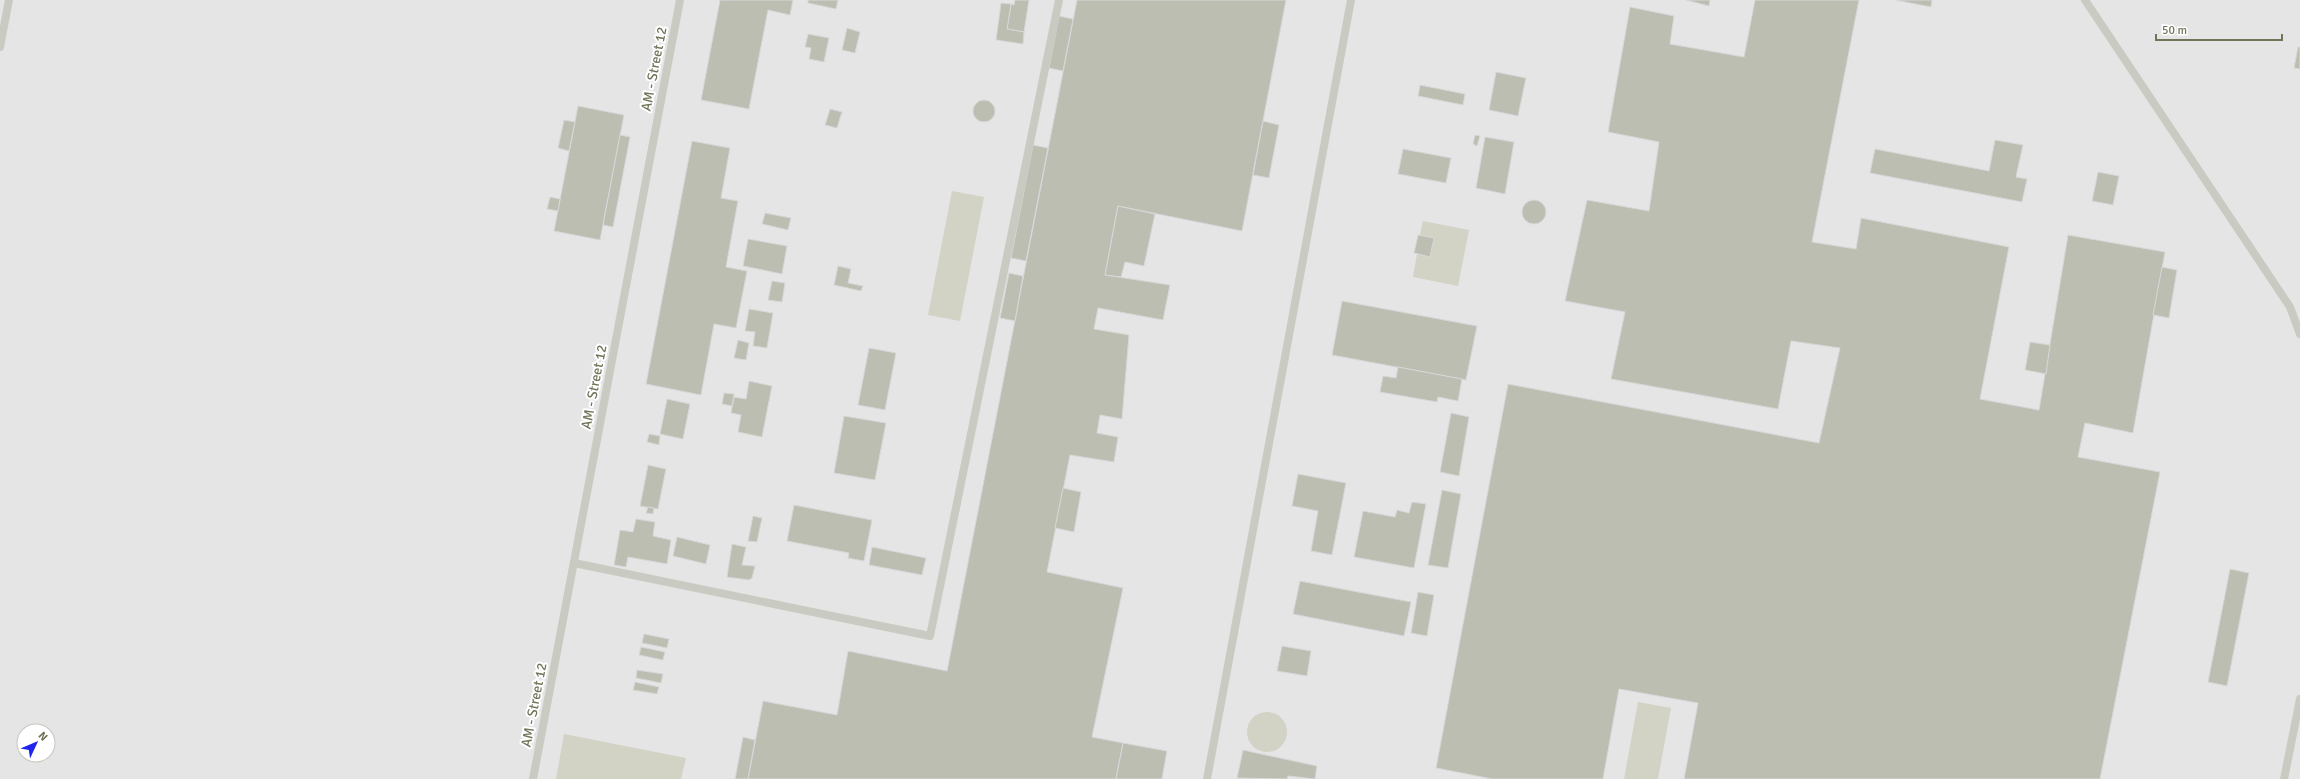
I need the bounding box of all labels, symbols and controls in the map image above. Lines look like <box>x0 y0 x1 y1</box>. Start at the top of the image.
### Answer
scale bar <box>2156 16 2282 42</box>
text: 50 m <box>2162 23 2187 38</box>
street label: AM - Street 12 <box>637 25 671 113</box>
street label: AM - Street 12 <box>577 343 611 431</box>
street label: AM - Street 12 <box>517 661 551 749</box>
north arrow <box>16 723 56 763</box>
text: N <box>35 729 50 744</box>

